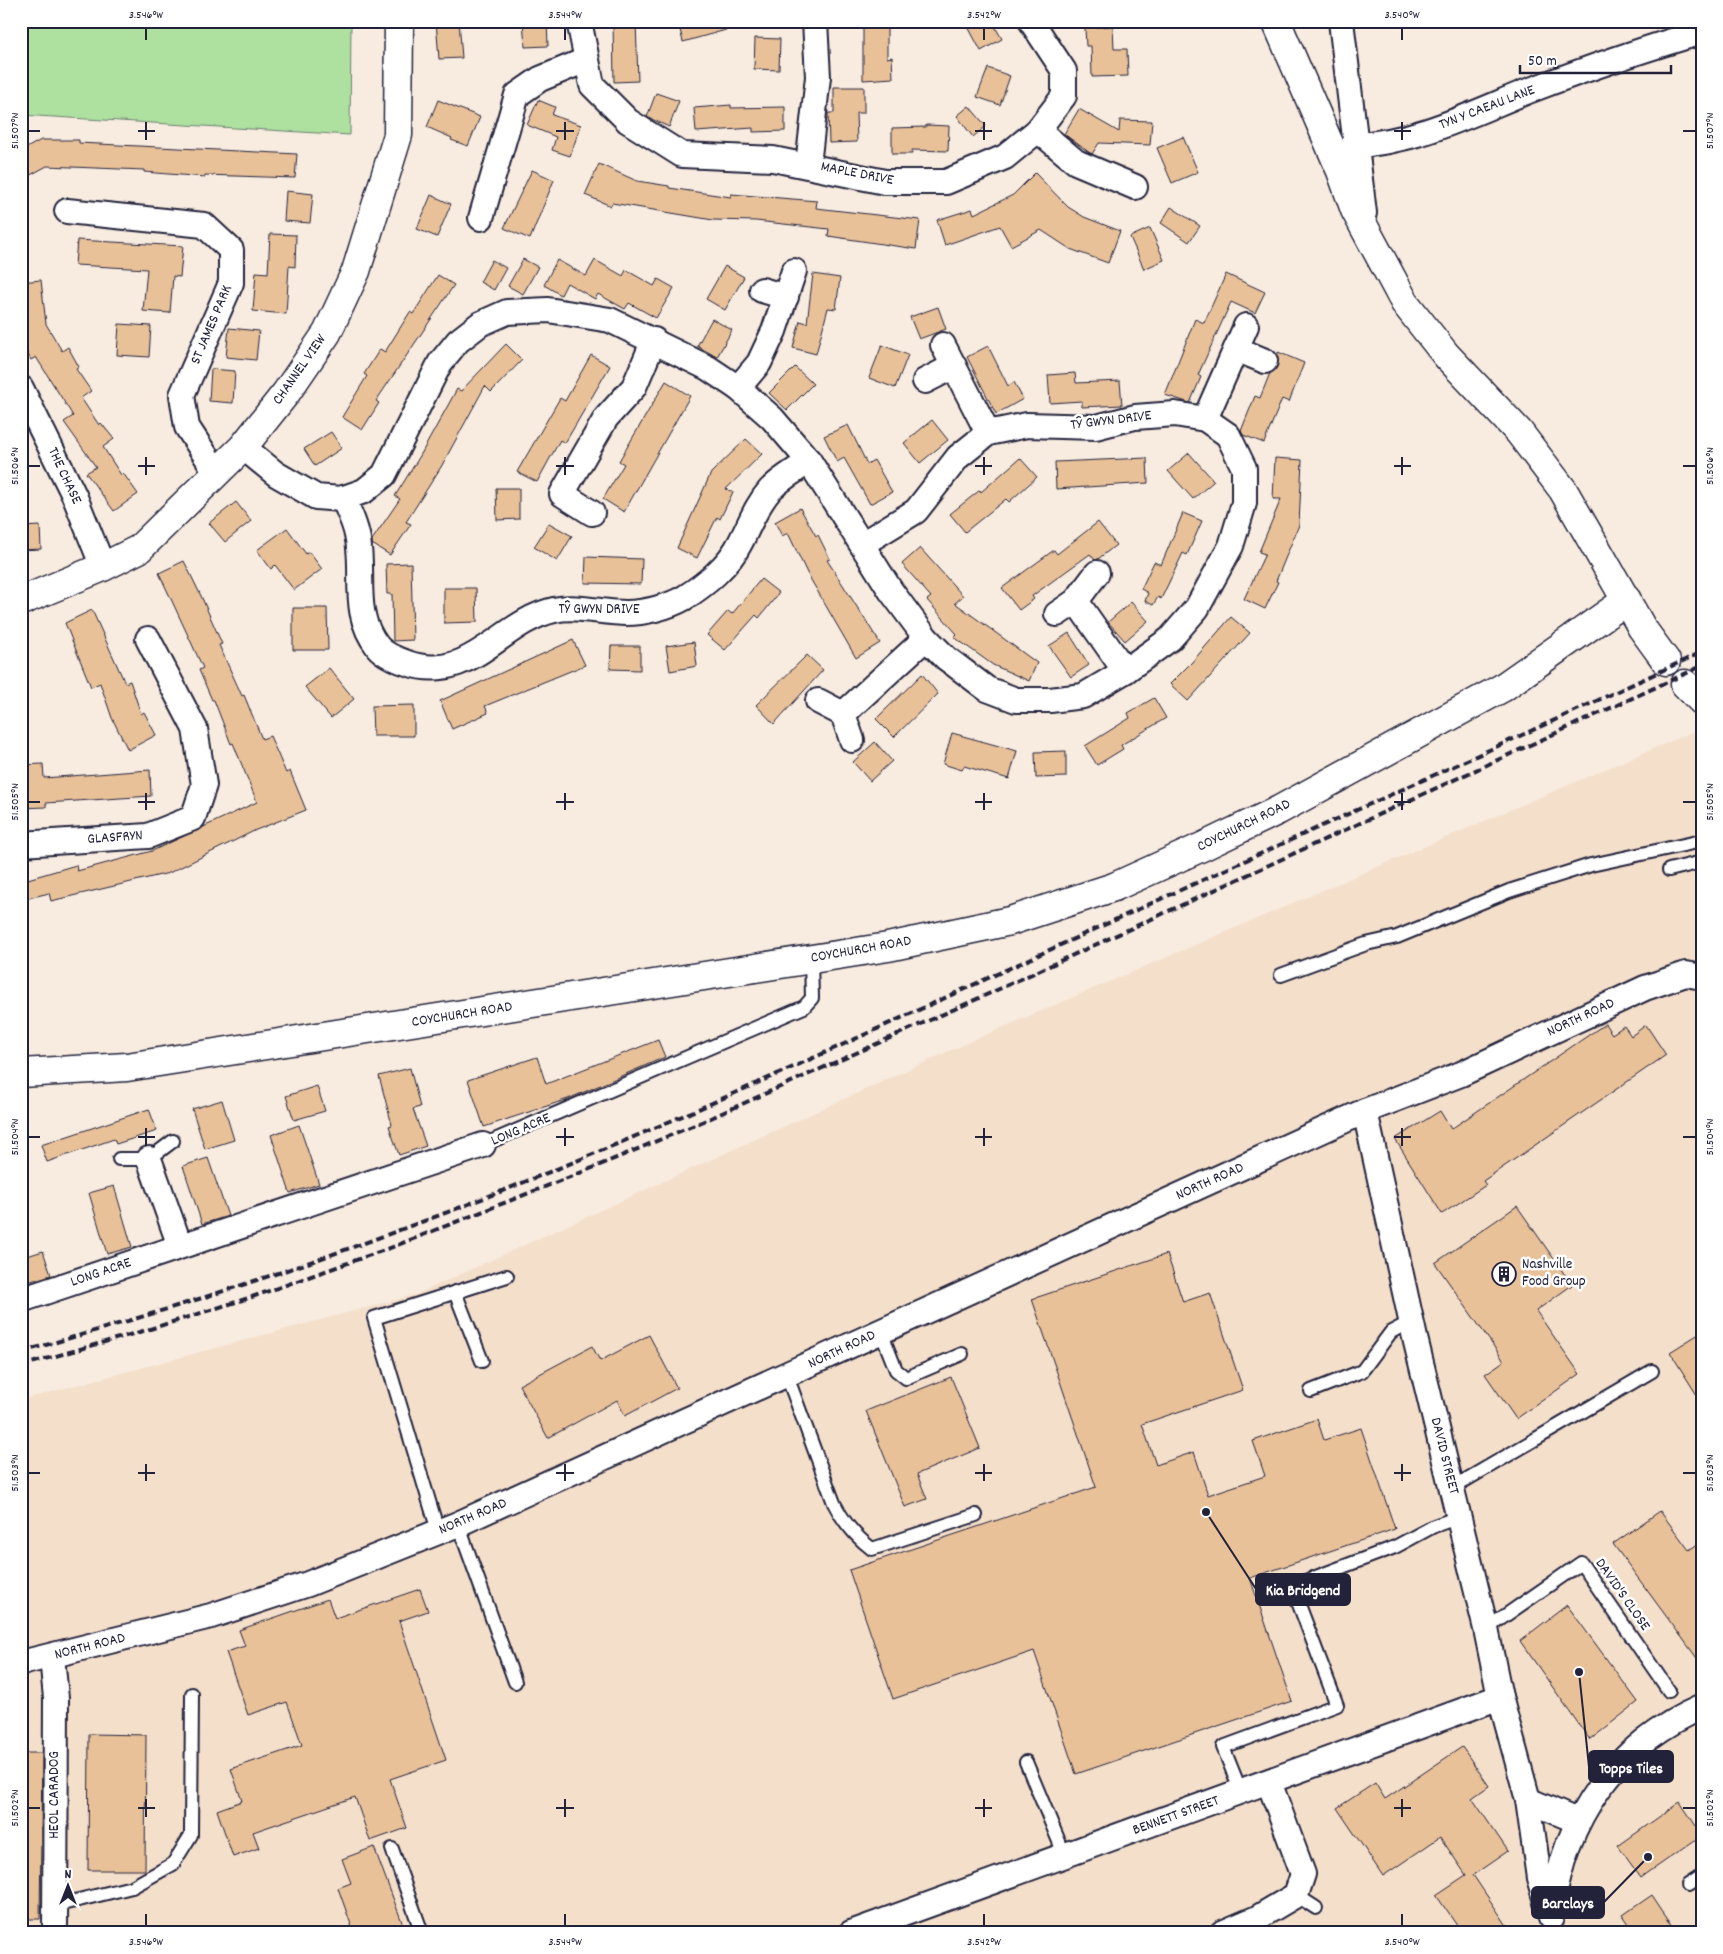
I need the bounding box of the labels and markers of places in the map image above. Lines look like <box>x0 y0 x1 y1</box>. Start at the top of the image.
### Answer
place label: Nashville Food Group <box>1522 1254 1586 1293</box>
building icon: Nashville Food Group <box>1491 1261 1517 1287</box>
callout: Kia Bridgend <box>1256 1574 1350 1605</box>
callout: Topps Tiles <box>1589 1751 1673 1782</box>
callout: Barclays <box>1532 1887 1604 1918</box>

